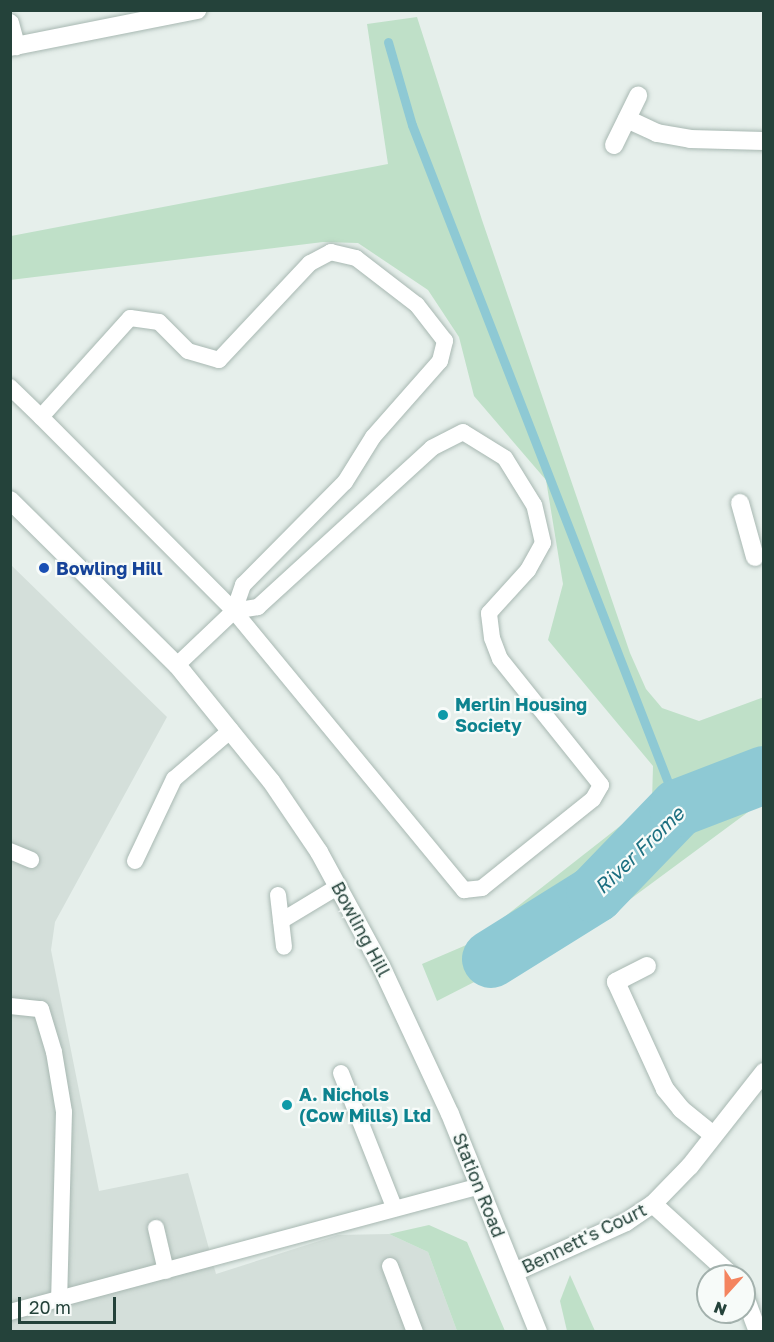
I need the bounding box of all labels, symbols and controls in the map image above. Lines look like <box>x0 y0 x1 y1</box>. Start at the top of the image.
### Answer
place label: Bowling Hill <box>56 557 162 579</box>
marker: Bowling Hill <box>37 561 51 575</box>
place label: Merlin Housing Society <box>455 694 587 736</box>
marker: Merlin Housing Society <box>436 708 450 722</box>
water label: River Frome <box>589 801 689 899</box>
street label: Bowling Hill <box>327 878 395 980</box>
place label: A. Nichols (Cow Mills) Ltd <box>299 1084 431 1126</box>
marker: A. Nichols (Cow Mills) Ltd <box>280 1098 294 1112</box>
street label: Station Road <box>448 1130 510 1240</box>
street label: Bennett's Court <box>518 1198 650 1278</box>
north arrow <box>696 1264 756 1324</box>
scale bar <box>21 1285 118 1323</box>
text: 20 m <box>29 1296 71 1318</box>
text: N <box>711 1297 730 1320</box>

